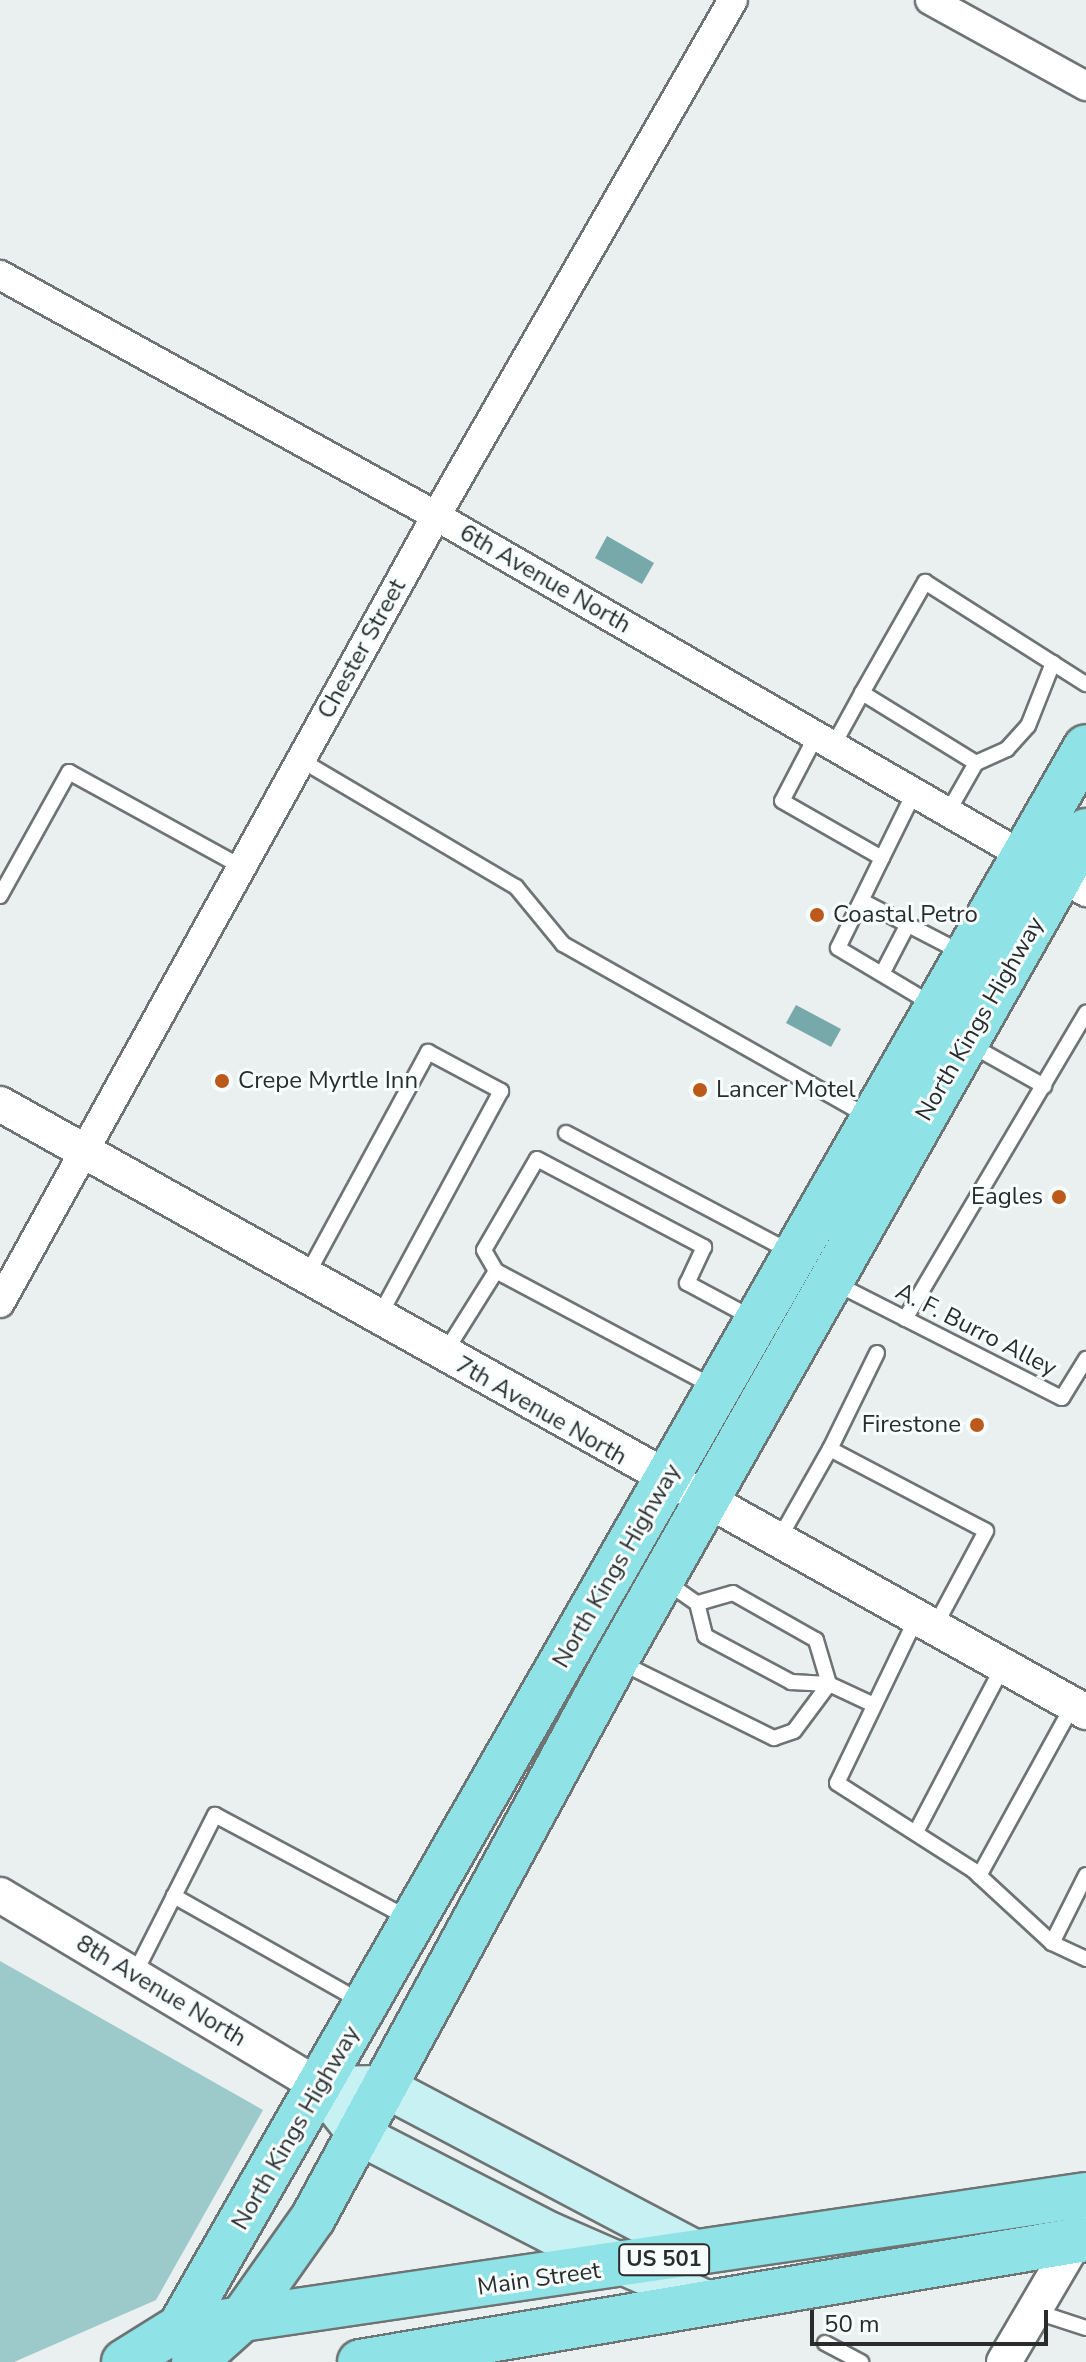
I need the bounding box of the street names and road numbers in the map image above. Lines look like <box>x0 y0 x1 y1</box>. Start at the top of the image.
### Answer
street label: 6th Avenue North <box>454 518 636 640</box>
street label: Chester Street <box>312 574 412 724</box>
street label: North Kings Highway <box>910 912 1050 1126</box>
street label: A. F. Burro Alley <box>891 1277 1061 1383</box>
street label: 7th Avenue North <box>450 1350 632 1472</box>
street label: North Kings Highway <box>547 1459 687 1673</box>
street label: 8th Avenue North <box>71 1929 251 2053</box>
street label: North Kings Highway <box>226 2021 366 2235</box>
road number: US 501 <box>618 2242 710 2278</box>
street label: Main Street <box>476 2256 602 2302</box>

